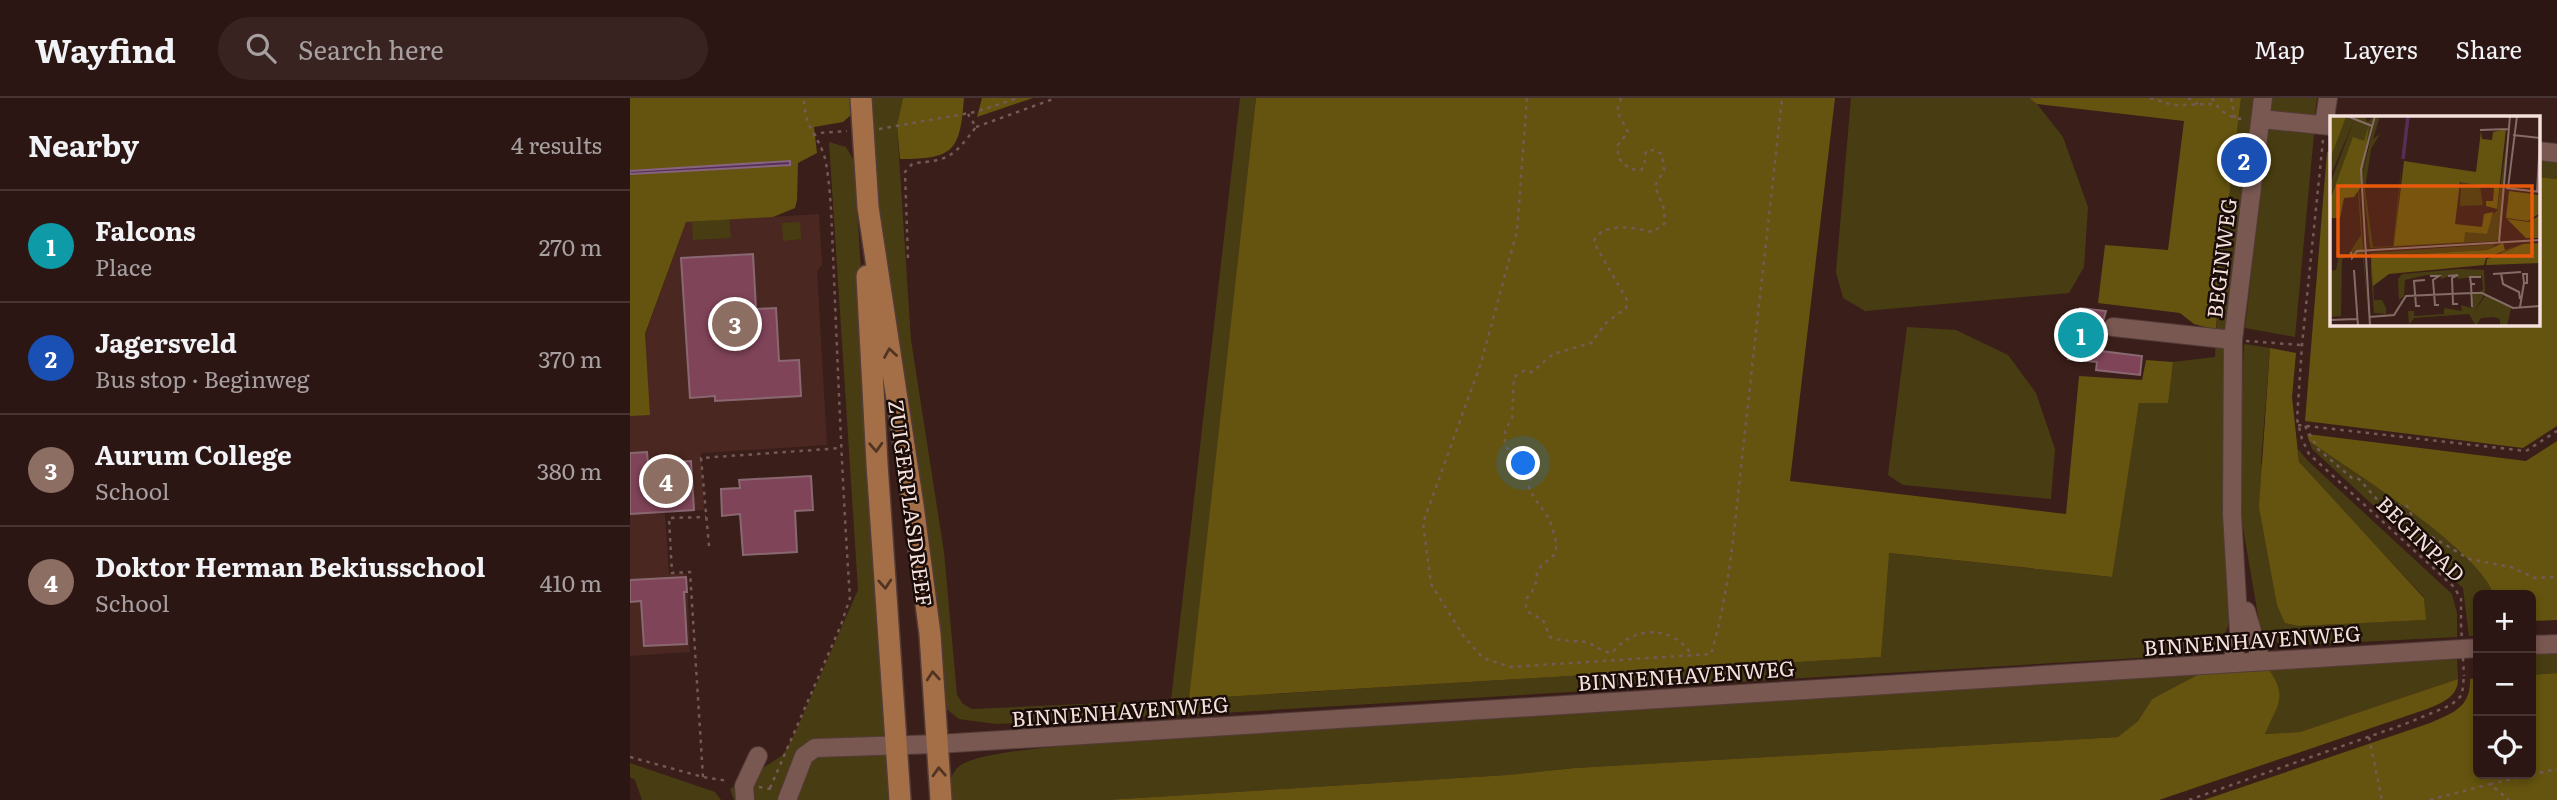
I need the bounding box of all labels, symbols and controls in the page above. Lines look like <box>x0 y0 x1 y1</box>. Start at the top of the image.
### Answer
search box <box>218 17 708 80</box>
text: Wayfind <box>35 24 176 73</box>
icon: search <box>242 29 280 67</box>
text: Search here <box>298 29 444 68</box>
text: Map <box>2254 31 2305 66</box>
text: Layers <box>2343 31 2417 66</box>
text: Share <box>2455 31 2522 66</box>
inset map <box>2330 116 2540 326</box>
text: Nearby <box>28 122 139 166</box>
text: 4 results <box>511 127 602 161</box>
pin: 2 <box>2221 134 2267 186</box>
street label: BEGINWEG <box>2197 196 2243 320</box>
text: Falcons <box>95 210 196 249</box>
text: 1 <box>46 229 56 263</box>
text: 270 m <box>539 229 602 263</box>
text: Place <box>95 249 152 283</box>
pin: 3 <box>712 298 758 350</box>
pin: 1 <box>2058 309 2104 361</box>
text: Jagersveld <box>95 322 237 361</box>
text: 2 <box>45 341 57 375</box>
text: 370 m <box>538 341 602 375</box>
one-way arrow <box>883 347 898 359</box>
text: Bus stop · Beginweg <box>95 361 310 395</box>
street label: ZUIGERPLASDREEF <box>882 398 942 609</box>
text: Aurum College <box>95 434 292 473</box>
one-way arrow <box>868 441 883 452</box>
your location <box>1506 446 1540 480</box>
text: 3 <box>45 453 57 487</box>
text: 380 m <box>537 453 602 487</box>
pin: 4 <box>643 455 689 507</box>
text: School <box>95 473 169 507</box>
street label: BEGINPAD <box>2371 488 2473 588</box>
text: Doktor Herman Bekiusschool <box>95 546 485 585</box>
text: 4 <box>44 565 58 599</box>
text: 410 m <box>540 565 602 599</box>
one-way arrow <box>877 579 892 590</box>
text: School <box>95 585 169 619</box>
map controls <box>2473 590 2536 779</box>
button: + <box>2473 590 2536 653</box>
street label: BINNENHAVENWEG <box>2142 616 2362 662</box>
street label: BINNENHAVENWEG <box>1576 651 1796 697</box>
button: − <box>2473 653 2536 716</box>
one-way arrow <box>926 670 941 681</box>
street label: BINNENHAVENWEG <box>1010 687 1230 733</box>
button: locate <box>2473 716 2536 779</box>
one-way arrow <box>932 766 947 777</box>

